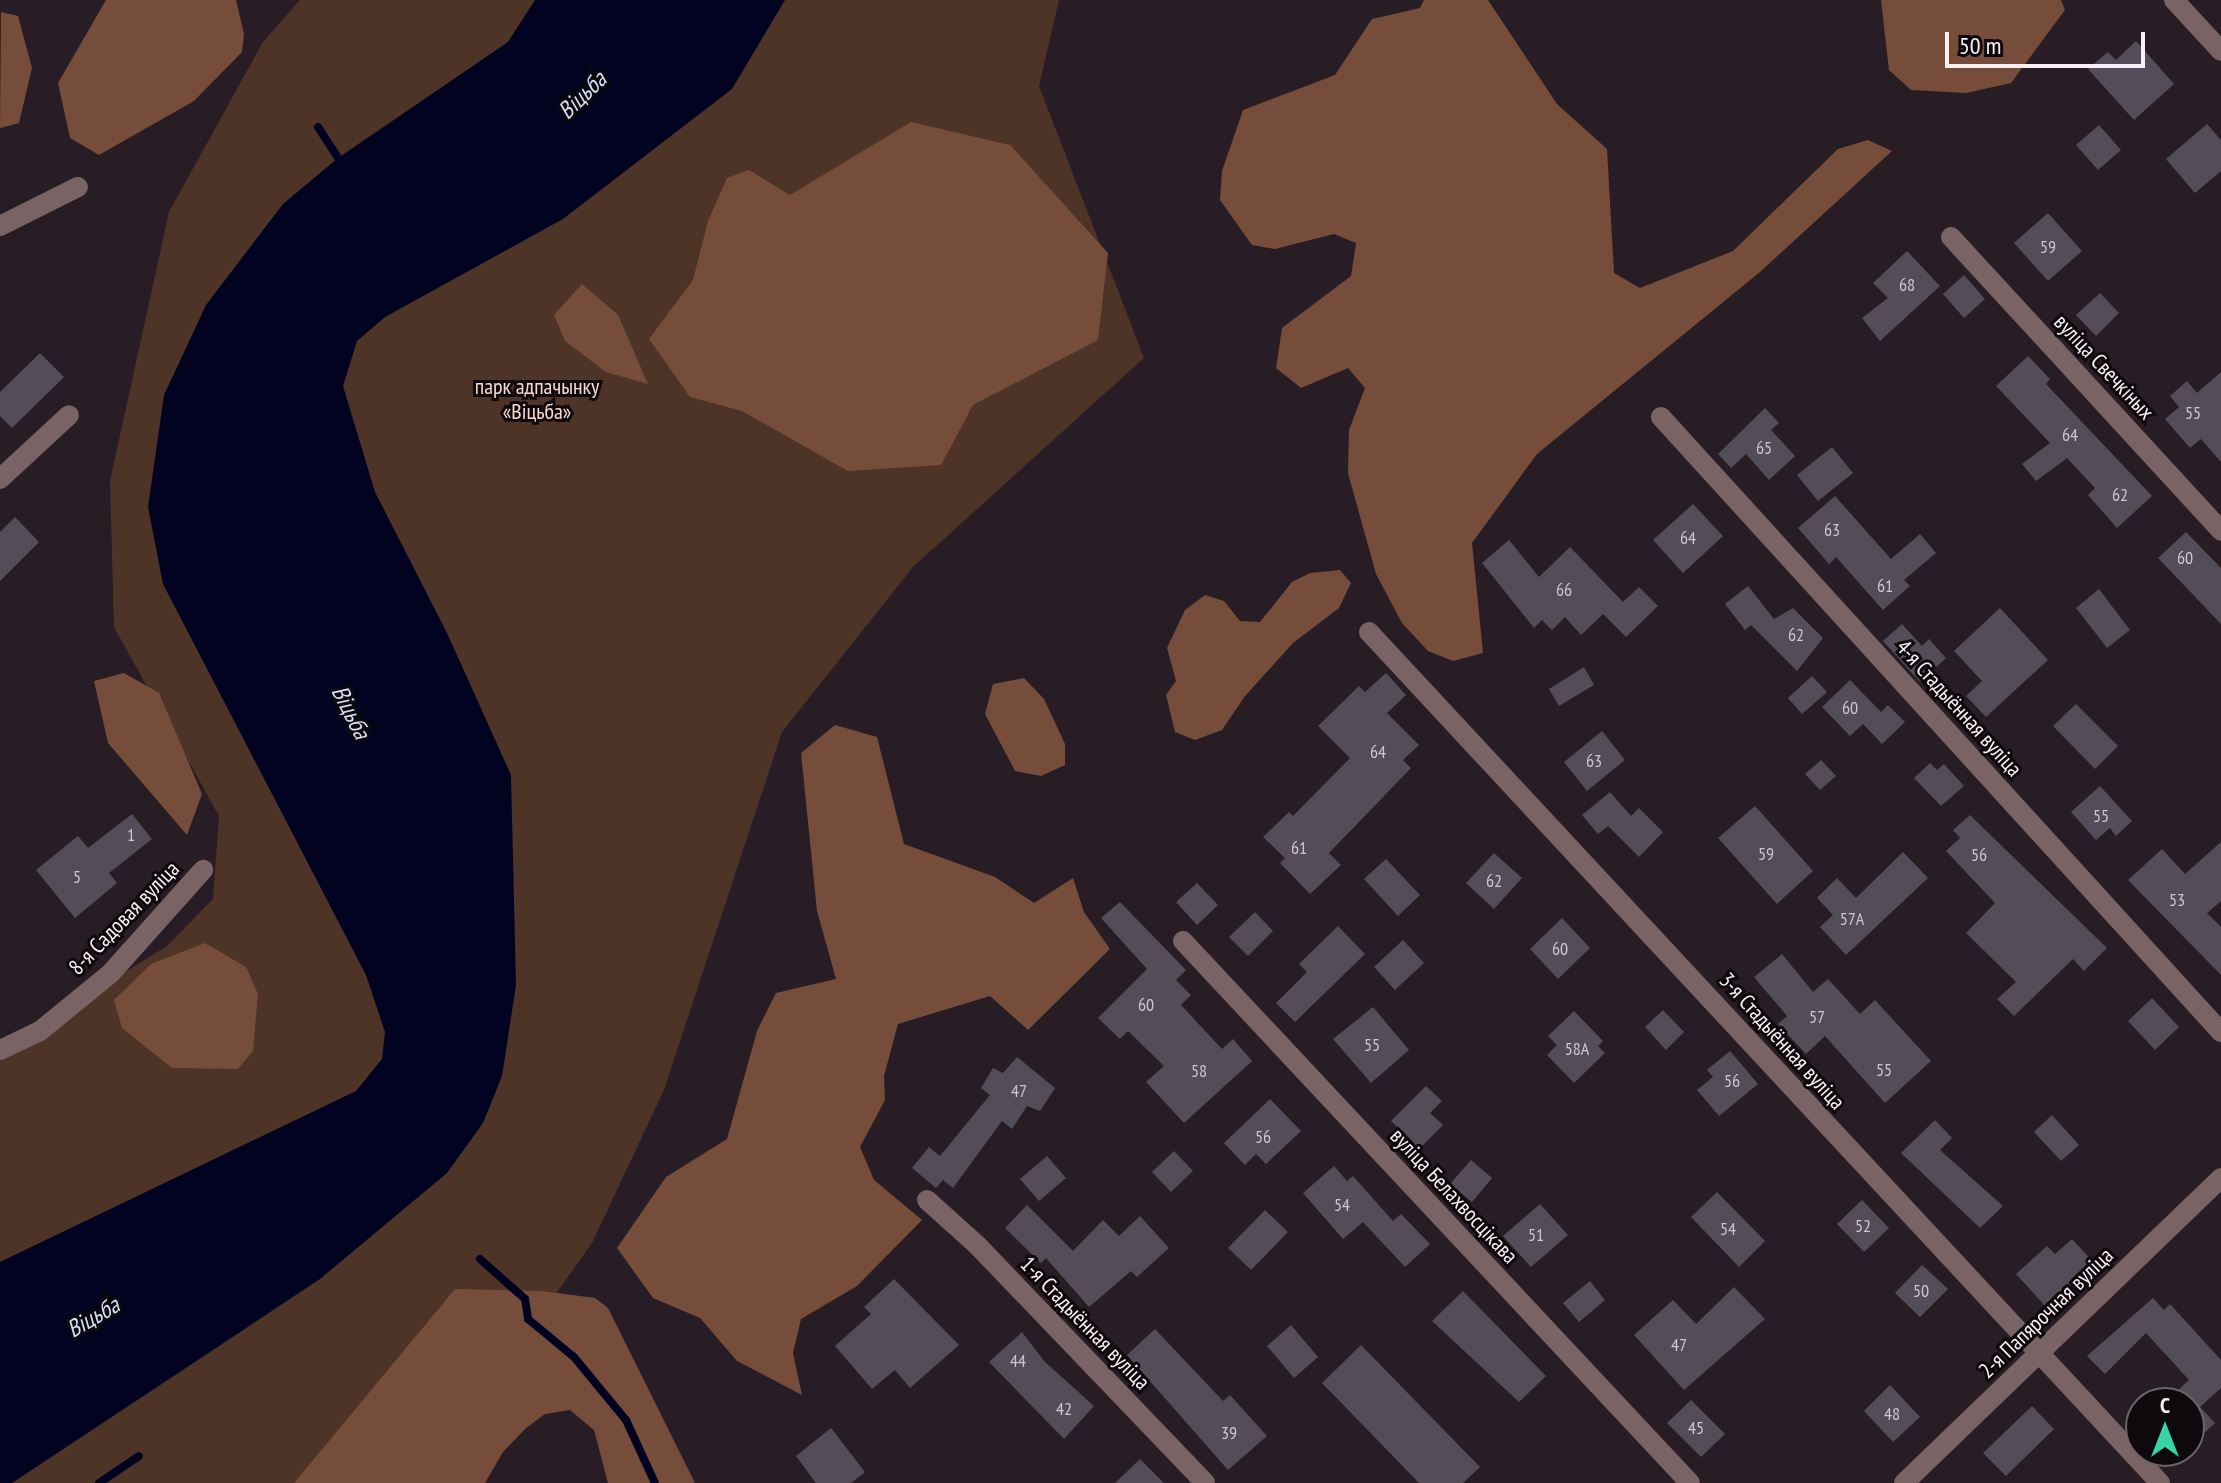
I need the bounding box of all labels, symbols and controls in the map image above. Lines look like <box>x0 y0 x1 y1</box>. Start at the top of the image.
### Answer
scale bar <box>1949 16 2149 66</box>
text: 50 m <box>1959 30 2001 61</box>
water label: Віцьба <box>552 65 612 125</box>
house number: 59 <box>2040 236 2056 258</box>
house number: 68 <box>1899 274 1915 296</box>
street label: вуліца Свечкіных <box>2049 309 2159 425</box>
park label: парк адпачынку «Віцьба» <box>475 373 599 424</box>
house number: 55 <box>2185 402 2201 424</box>
house number: 64 <box>2062 424 2078 446</box>
house number: 65 <box>1756 437 1772 459</box>
house number: 62 <box>2112 484 2128 506</box>
house number: 63 <box>1824 519 1840 541</box>
house number: 64 <box>1680 527 1696 549</box>
house number: 60 <box>2177 547 2193 569</box>
house number: 61 <box>1877 575 1893 597</box>
house number: 66 <box>1556 579 1572 601</box>
house number: 62 <box>1788 624 1804 646</box>
street label: 4-я Стадыённая вуліца <box>1891 634 2027 782</box>
water label: Віцьба <box>325 680 377 744</box>
house number: 60 <box>1842 697 1858 719</box>
house number: 64 <box>1370 741 1386 763</box>
house number: 63 <box>1586 750 1602 772</box>
house number: 55 <box>2093 805 2109 827</box>
house number: 1 <box>127 824 135 846</box>
house number: 61 <box>1291 837 1307 859</box>
house number: 59 <box>1758 843 1774 865</box>
house number: 56 <box>1971 844 1987 866</box>
street label: 8-я Садовая вуліца <box>63 856 185 980</box>
house number: 5 <box>73 866 81 888</box>
house number: 62 <box>1486 870 1502 892</box>
house number: 53 <box>2169 889 2185 911</box>
house number: 57А <box>1840 908 1864 930</box>
house number: 60 <box>1552 938 1568 960</box>
street label: 3-я Стадыённая вуліца <box>1714 967 1850 1115</box>
house number: 60 <box>1138 994 1154 1016</box>
house number: 57 <box>1809 1006 1825 1028</box>
house number: 55 <box>1364 1034 1380 1056</box>
house number: 58А <box>1565 1038 1589 1060</box>
house number: 55 <box>1876 1059 1892 1081</box>
house number: 58 <box>1191 1060 1207 1082</box>
house number: 56 <box>1724 1070 1740 1092</box>
house number: 47 <box>1011 1080 1027 1102</box>
street label: вуліца Белахвосцікава <box>1385 1123 1523 1269</box>
house number: 56 <box>1255 1126 1271 1148</box>
house number: 54 <box>1334 1194 1350 1216</box>
house number: 52 <box>1855 1215 1871 1237</box>
house number: 54 <box>1720 1218 1736 1240</box>
house number: 51 <box>1528 1224 1544 1246</box>
street label: 2-я Папярочная вуліца <box>1973 1242 2119 1384</box>
street label: 1-я Стадыённая вуліца <box>1015 1251 1155 1395</box>
house number: 50 <box>1913 1280 1929 1302</box>
water label: Віцьба <box>61 1290 125 1344</box>
house number: 47 <box>1671 1334 1687 1356</box>
house number: 44 <box>1010 1350 1026 1372</box>
north arrow <box>2125 1387 2205 1467</box>
text: С <box>2160 1391 2170 1419</box>
house number: 42 <box>1056 1398 1072 1420</box>
house number: 48 <box>1884 1403 1900 1425</box>
house number: 45 <box>1688 1417 1704 1439</box>
house number: 39 <box>1221 1422 1237 1444</box>

